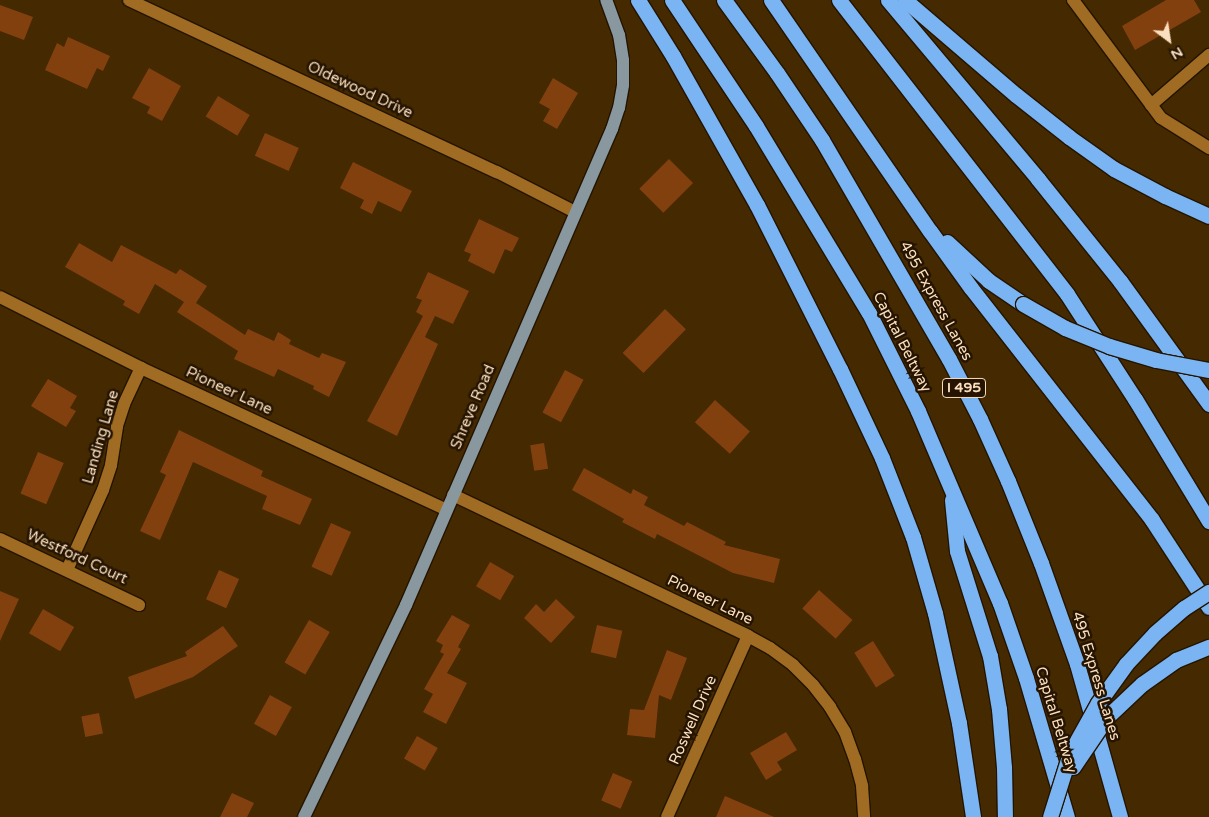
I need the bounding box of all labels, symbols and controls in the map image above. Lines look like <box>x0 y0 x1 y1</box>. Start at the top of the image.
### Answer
north arrow <box>1144 15 1194 65</box>
text: N <box>1168 43 1186 63</box>
street label: Oldewood Drive <box>305 58 415 122</box>
street label: 495 Express Lanes <box>896 238 976 364</box>
street label: Capital Beltway <box>869 289 935 395</box>
street label: Shreve Road <box>447 362 499 452</box>
street label: Pioneer Lane <box>183 363 275 419</box>
road number: I 495 <box>942 376 986 399</box>
street label: Landing Lane <box>79 388 123 486</box>
street label: Westford Court <box>24 526 130 588</box>
street label: Pioneer Lane <box>664 571 756 629</box>
street label: 495 Express Lanes <box>1068 610 1124 742</box>
street label: Capital Beltway <box>1031 665 1081 775</box>
street label: Roswell Drive <box>665 673 721 767</box>

